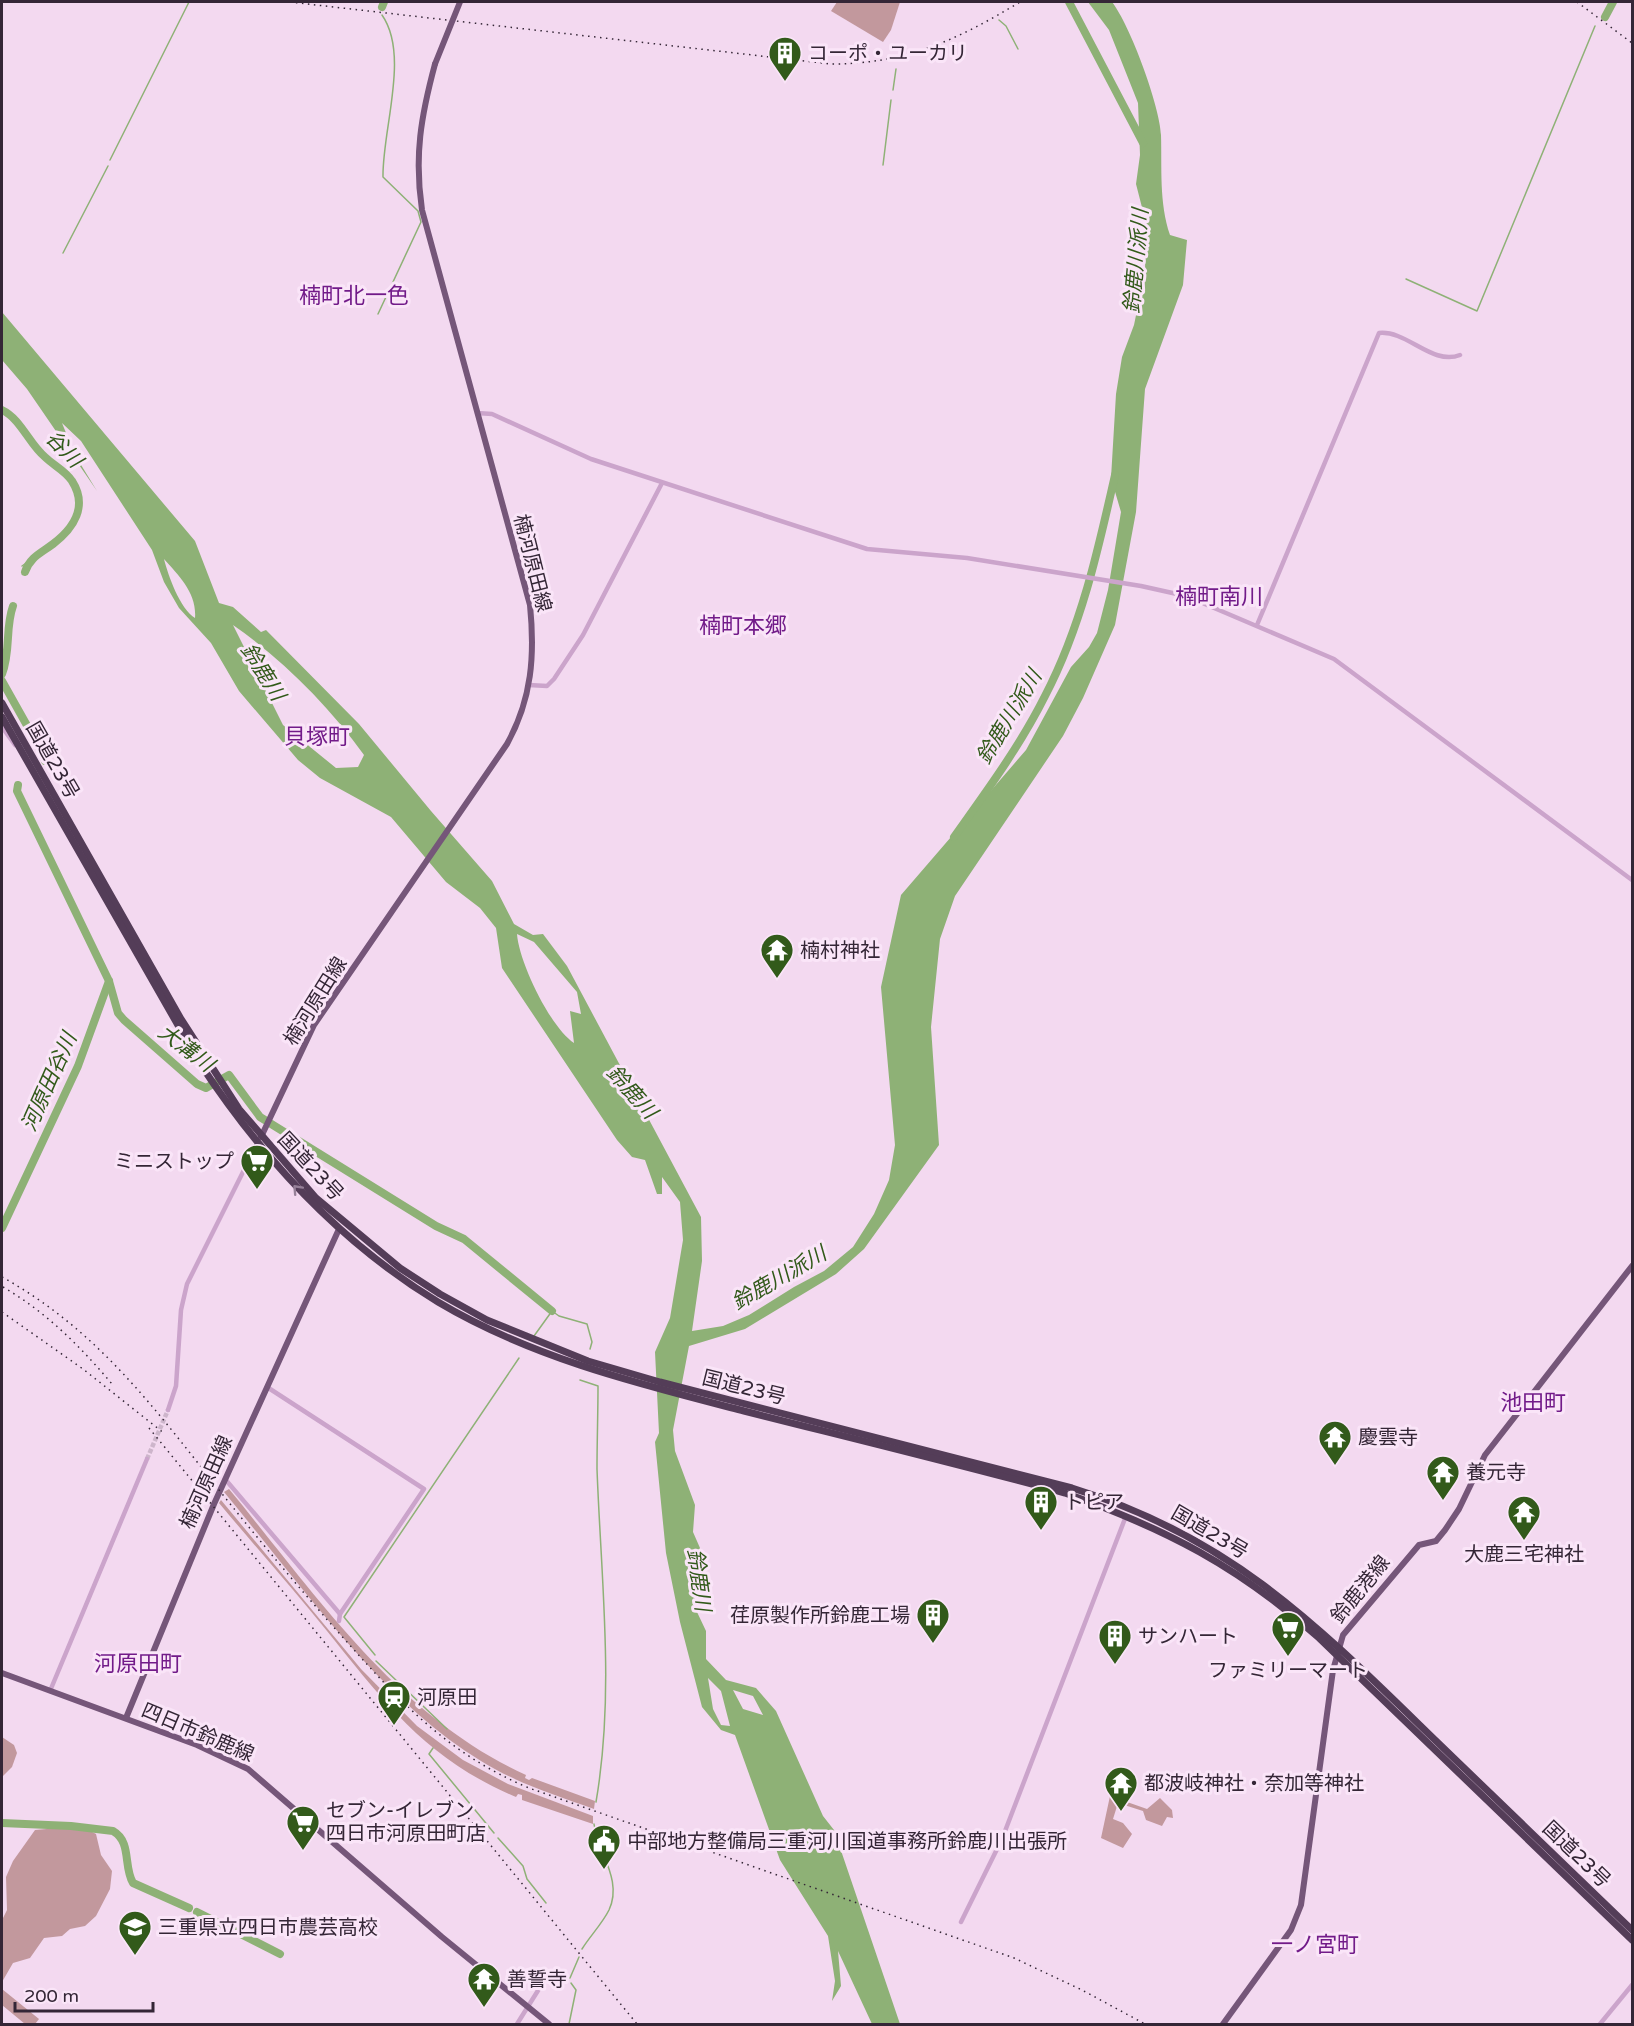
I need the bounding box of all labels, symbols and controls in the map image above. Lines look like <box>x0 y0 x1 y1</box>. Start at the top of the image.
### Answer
building icon: コーポ・ユーカリ <box>767 35 803 82</box>
place label: コーポ・ユーカリ <box>808 42 968 66</box>
water label: 鈴鹿川派川 <box>1119 206 1154 314</box>
district label: 楠町北一色 <box>299 283 409 309</box>
water label: 谷川 <box>40 426 89 475</box>
street label: 楠河原田線 <box>508 512 556 615</box>
district label: 楠町南川 <box>1175 584 1263 610</box>
district label: 楠町本郷 <box>699 613 787 639</box>
water label: 鈴鹿川 <box>235 639 291 707</box>
water label: 鈴鹿川派川 <box>972 664 1048 769</box>
street label: 国道23号 <box>20 718 84 803</box>
district label: 貝塚町 <box>284 724 350 750</box>
temple icon: 楠村神社 <box>759 932 795 979</box>
place label: 楠村神社 <box>800 939 880 963</box>
street label: 楠河原田線 <box>279 953 353 1050</box>
water label: 大溝川 <box>153 1019 220 1079</box>
water label: 河原田谷川 <box>17 1027 83 1135</box>
water label: 鈴鹿川 <box>601 1061 663 1126</box>
street label: 国道23号 <box>272 1127 348 1206</box>
supermarket icon: ミニストップ <box>239 1143 275 1190</box>
place label: ミニストップ <box>114 1150 234 1174</box>
one-way arrow <box>293 1185 304 1195</box>
water label: 鈴鹿川派川 <box>728 1240 833 1316</box>
street label: 国道23号 <box>700 1366 788 1410</box>
district label: 池田町 <box>1500 1390 1566 1416</box>
temple icon: 慶雲寺 <box>1317 1419 1353 1466</box>
place label: 慶雲寺 <box>1358 1426 1418 1450</box>
street label: 楠河原田線 <box>176 1432 238 1533</box>
temple icon: 養元寺 <box>1425 1454 1461 1501</box>
place label: 養元寺 <box>1466 1461 1526 1485</box>
building icon: トピア <box>1023 1484 1059 1531</box>
place label: トピア <box>1064 1491 1124 1515</box>
temple icon: 大鹿三宅神社 <box>1506 1494 1542 1541</box>
street label: 国道23号 <box>1167 1501 1252 1565</box>
place label: 大鹿三宅神社 <box>1464 1543 1584 1567</box>
water label: 鈴鹿川 <box>682 1547 716 1615</box>
street label: 鈴鹿港線 <box>1326 1551 1395 1628</box>
building icon: 荏原製作所鈴鹿工場 <box>915 1597 951 1644</box>
place label: 荏原製作所鈴鹿工場 <box>730 1604 910 1628</box>
supermarket icon: ファミリーマート <box>1270 1610 1306 1657</box>
building icon: サンハート <box>1097 1618 1133 1665</box>
place label: サンハート <box>1138 1625 1238 1649</box>
district label: 河原田町 <box>94 1651 182 1677</box>
place label: ファミリーマート <box>1208 1659 1368 1683</box>
station icon: 河原田 <box>376 1679 412 1726</box>
place label: 河原田 <box>417 1686 477 1710</box>
street label: 四日市鈴鹿線 <box>138 1698 258 1767</box>
temple icon: 都波岐神社・奈加等神社 <box>1103 1765 1139 1812</box>
place label: 都波岐神社・奈加等神社 <box>1144 1772 1364 1796</box>
place label: セブン-イレブン 四日市河原田町店 <box>326 1799 486 1846</box>
supermarket icon: セブン-イレブン 四日市河原田町店 <box>285 1804 321 1851</box>
street label: 国道23号 <box>1537 1817 1615 1893</box>
public building icon: 中部地方整備局三重河川国道事務所鈴鹿川出張所 <box>586 1823 622 1870</box>
place label: 中部地方整備局三重河川国道事務所鈴鹿川出張所 <box>627 1830 1067 1854</box>
school or university icon: 三重県立四日市農芸高校 <box>117 1909 153 1956</box>
place label: 三重県立四日市農芸高校 <box>158 1916 378 1940</box>
district label: 一ノ宮町 <box>1271 1932 1359 1958</box>
temple icon: 善誓寺 <box>466 1961 502 2008</box>
place label: 善誓寺 <box>507 1968 567 1992</box>
scale bar <box>15 1975 153 2013</box>
text: 200 m <box>24 1985 79 2007</box>

